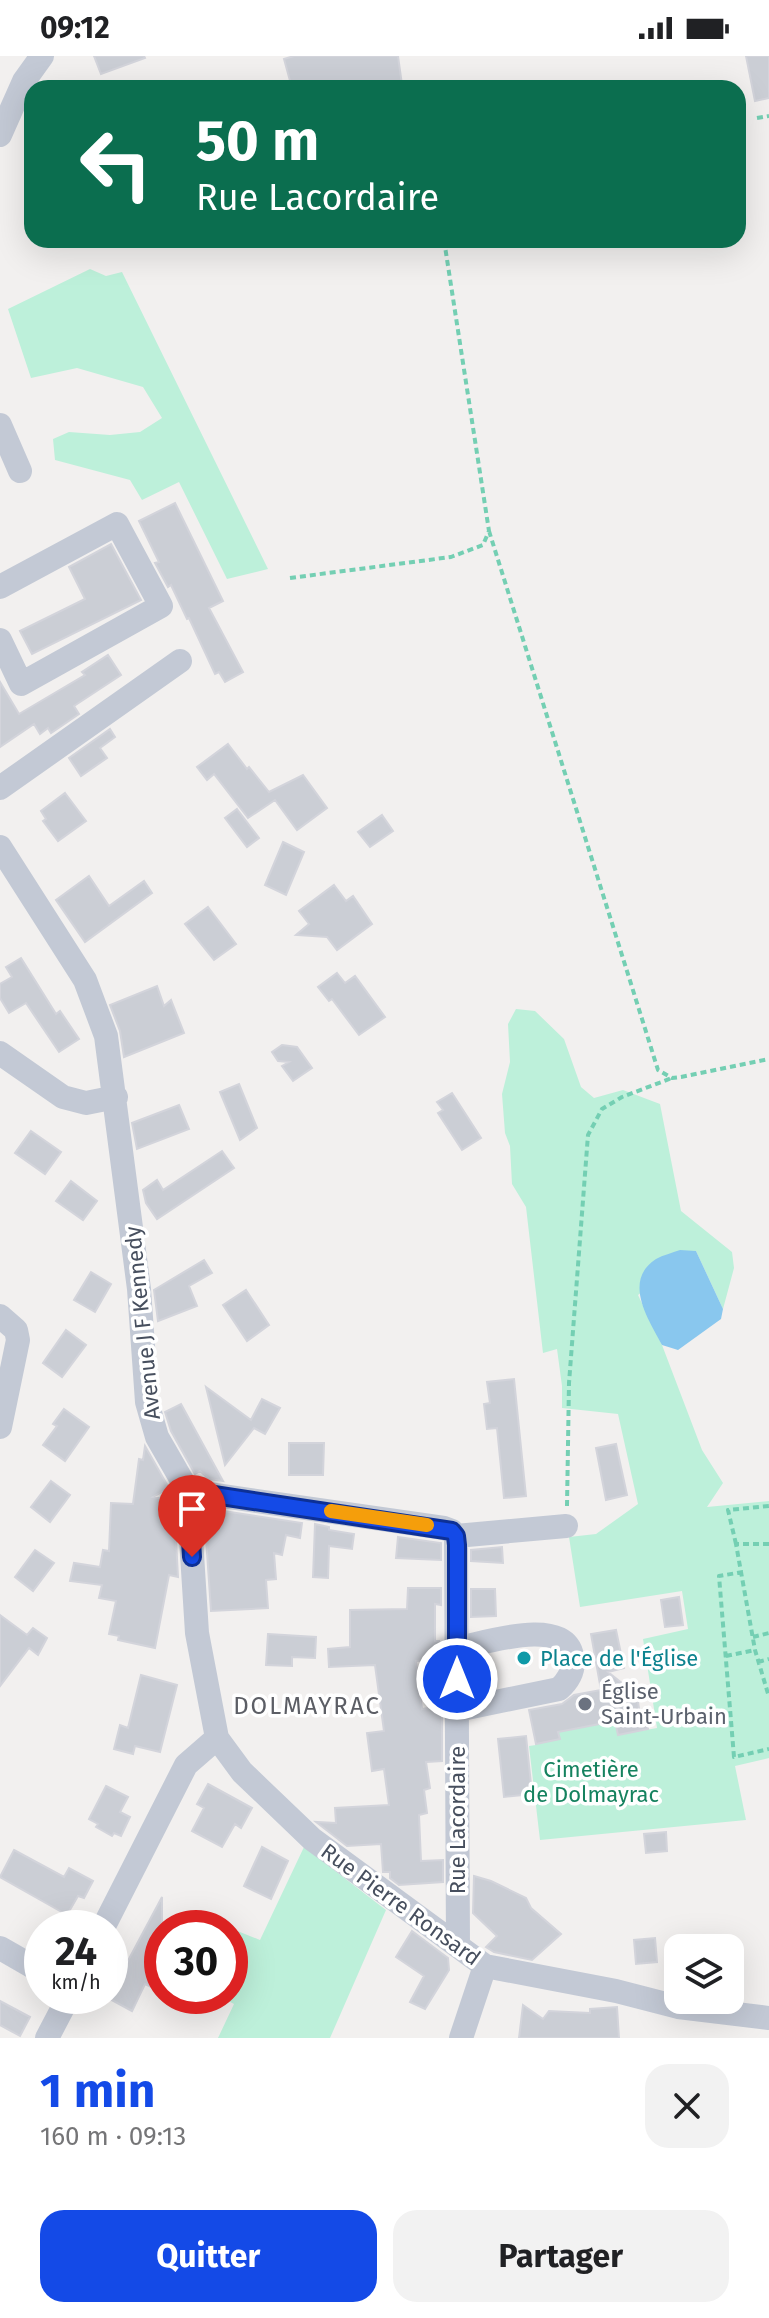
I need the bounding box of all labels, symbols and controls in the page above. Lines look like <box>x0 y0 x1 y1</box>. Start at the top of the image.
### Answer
text: 09:12 <box>40 10 110 46</box>
text: 50 m <box>196 108 319 175</box>
icon: left <box>64 112 168 216</box>
text: Rue Lacordaire <box>196 176 439 220</box>
street label: Avenue J F Kennedy <box>119 1225 166 1421</box>
pin <box>158 1475 226 1557</box>
icon: arrive <box>170 1487 214 1531</box>
position arrow <box>415 1637 499 1721</box>
place label: Place de l'Église <box>540 1645 698 1672</box>
marker: Place de l'Église <box>515 1649 533 1667</box>
place label: Église Saint-Urbain <box>601 1678 727 1730</box>
district label: DOLMAYRAC <box>233 1692 381 1720</box>
marker: Église Saint-Urbain <box>576 1695 594 1713</box>
street label: Rue Lacordaire <box>444 1746 471 1894</box>
park label: Cimetière de Dolmayrac <box>523 1756 659 1808</box>
street label: Rue Pierre Ronsard <box>316 1837 486 1971</box>
speed limit sign: 30 <box>144 1910 248 2014</box>
text: 24 <box>55 1928 97 1976</box>
map controls <box>664 1934 744 2014</box>
button: layers <box>664 1934 744 2014</box>
text: km/h <box>51 1970 101 1994</box>
text: 1 min <box>40 2062 155 2120</box>
button: close <box>645 2064 729 2148</box>
text: 160 m · 09:13 <box>40 2121 186 2152</box>
button: Quitter <box>40 2210 377 2302</box>
button: Partager <box>393 2210 729 2302</box>

